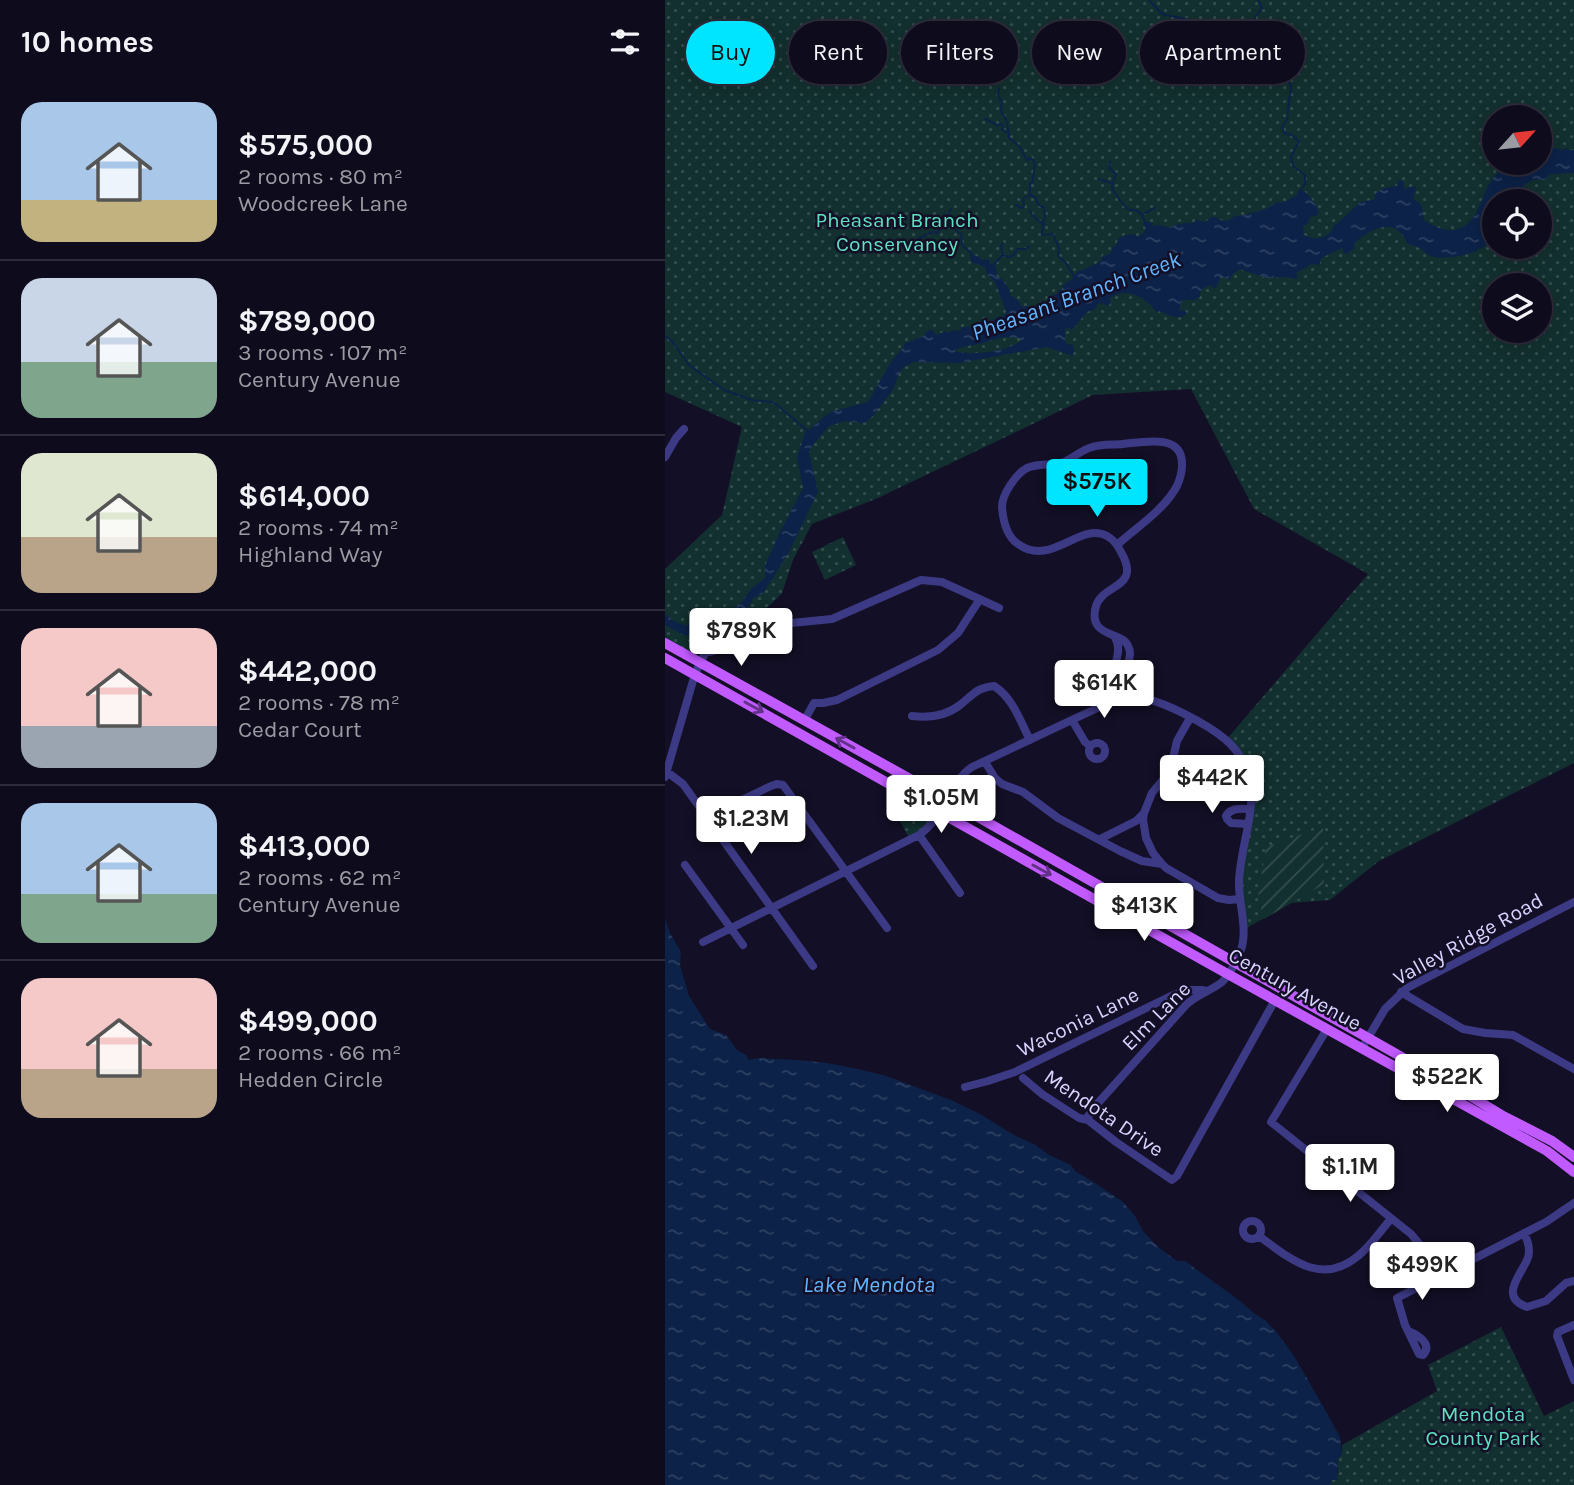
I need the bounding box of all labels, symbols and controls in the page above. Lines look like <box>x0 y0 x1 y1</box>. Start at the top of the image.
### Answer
chip: Buy <box>686 21 775 84</box>
chip: Rent <box>789 21 887 84</box>
chip: Filters <box>901 21 1018 84</box>
chip: New <box>1032 21 1126 84</box>
chip: Apartment <box>1140 21 1305 84</box>
icon: filters <box>606 23 644 61</box>
text: 10 homes <box>21 24 154 60</box>
north arrow <box>1482 105 1552 175</box>
map controls <box>1482 105 1552 343</box>
text: $575,000 <box>238 127 373 163</box>
icon: home <box>77 130 161 214</box>
text: 2 rooms · 80 m² <box>238 163 403 190</box>
button: locate <box>1482 189 1552 259</box>
text: Woodcreek Lane <box>238 190 408 217</box>
park label: Pheasant Branch Conservancy <box>815 208 979 256</box>
water label: Pheasant Branch Creek <box>968 246 1184 346</box>
button: layers <box>1482 273 1552 343</box>
text: $789,000 <box>238 303 376 339</box>
icon: home <box>77 306 161 390</box>
text: 3 rooms · 107 m² <box>238 339 407 366</box>
text: Century Avenue <box>238 366 401 393</box>
pin: $575K <box>1048 460 1146 519</box>
text: $575K <box>1062 468 1132 495</box>
text: $614,000 <box>238 478 370 514</box>
icon: home <box>77 481 161 565</box>
text: 2 rooms · 74 m² <box>238 514 399 541</box>
text: Highland Way <box>238 541 382 568</box>
pin: $789K <box>692 608 790 668</box>
text: $789K <box>705 617 777 644</box>
text: $442,000 <box>238 653 377 689</box>
icon: home <box>77 656 161 740</box>
pin: $614K <box>1055 660 1153 720</box>
text: $614K <box>1071 669 1137 696</box>
text: 2 rooms · 78 m² <box>238 689 400 716</box>
one-way arrow <box>744 700 764 714</box>
text: Cedar Court <box>238 716 362 743</box>
one-way arrow <box>835 736 856 750</box>
pin: $442K <box>1163 756 1261 815</box>
text: $442K <box>1176 764 1248 791</box>
pin: $1.05M <box>884 776 998 835</box>
text: $1.05M <box>902 784 980 811</box>
pin: $1.23M <box>694 796 808 856</box>
text: $1.23M <box>712 805 790 832</box>
text: $413,000 <box>238 828 370 864</box>
icon: home <box>77 831 161 915</box>
one-way arrow <box>1032 863 1052 877</box>
text: 2 rooms · 62 m² <box>238 864 402 891</box>
pin: $413K <box>1095 884 1193 943</box>
street label: Valley Ridge Road <box>1389 888 1547 990</box>
text: Century Avenue <box>238 891 401 918</box>
text: $413K <box>1110 892 1178 919</box>
street label: Century Avenue <box>1224 943 1366 1035</box>
street label: Elm Lane <box>1117 977 1195 1055</box>
street label: Waconia Lane <box>1013 982 1143 1062</box>
text: $499,000 <box>238 1003 378 1039</box>
icon: home <box>77 1006 161 1090</box>
text: 2 rooms · 66 m² <box>238 1039 401 1066</box>
pin: $522K <box>1398 1054 1496 1114</box>
text: $522K <box>1411 1063 1483 1090</box>
street label: Mendota Drive <box>1040 1064 1168 1162</box>
text: Hedden Circle <box>238 1066 383 1093</box>
pin: $1.1M <box>1301 1144 1399 1204</box>
text: $1.1M <box>1321 1153 1379 1180</box>
pin: $499K <box>1373 1242 1471 1302</box>
text: $499K <box>1386 1251 1458 1278</box>
water label: Lake Mendota <box>803 1271 935 1298</box>
park label: Mendota County Park <box>1425 1402 1541 1450</box>

